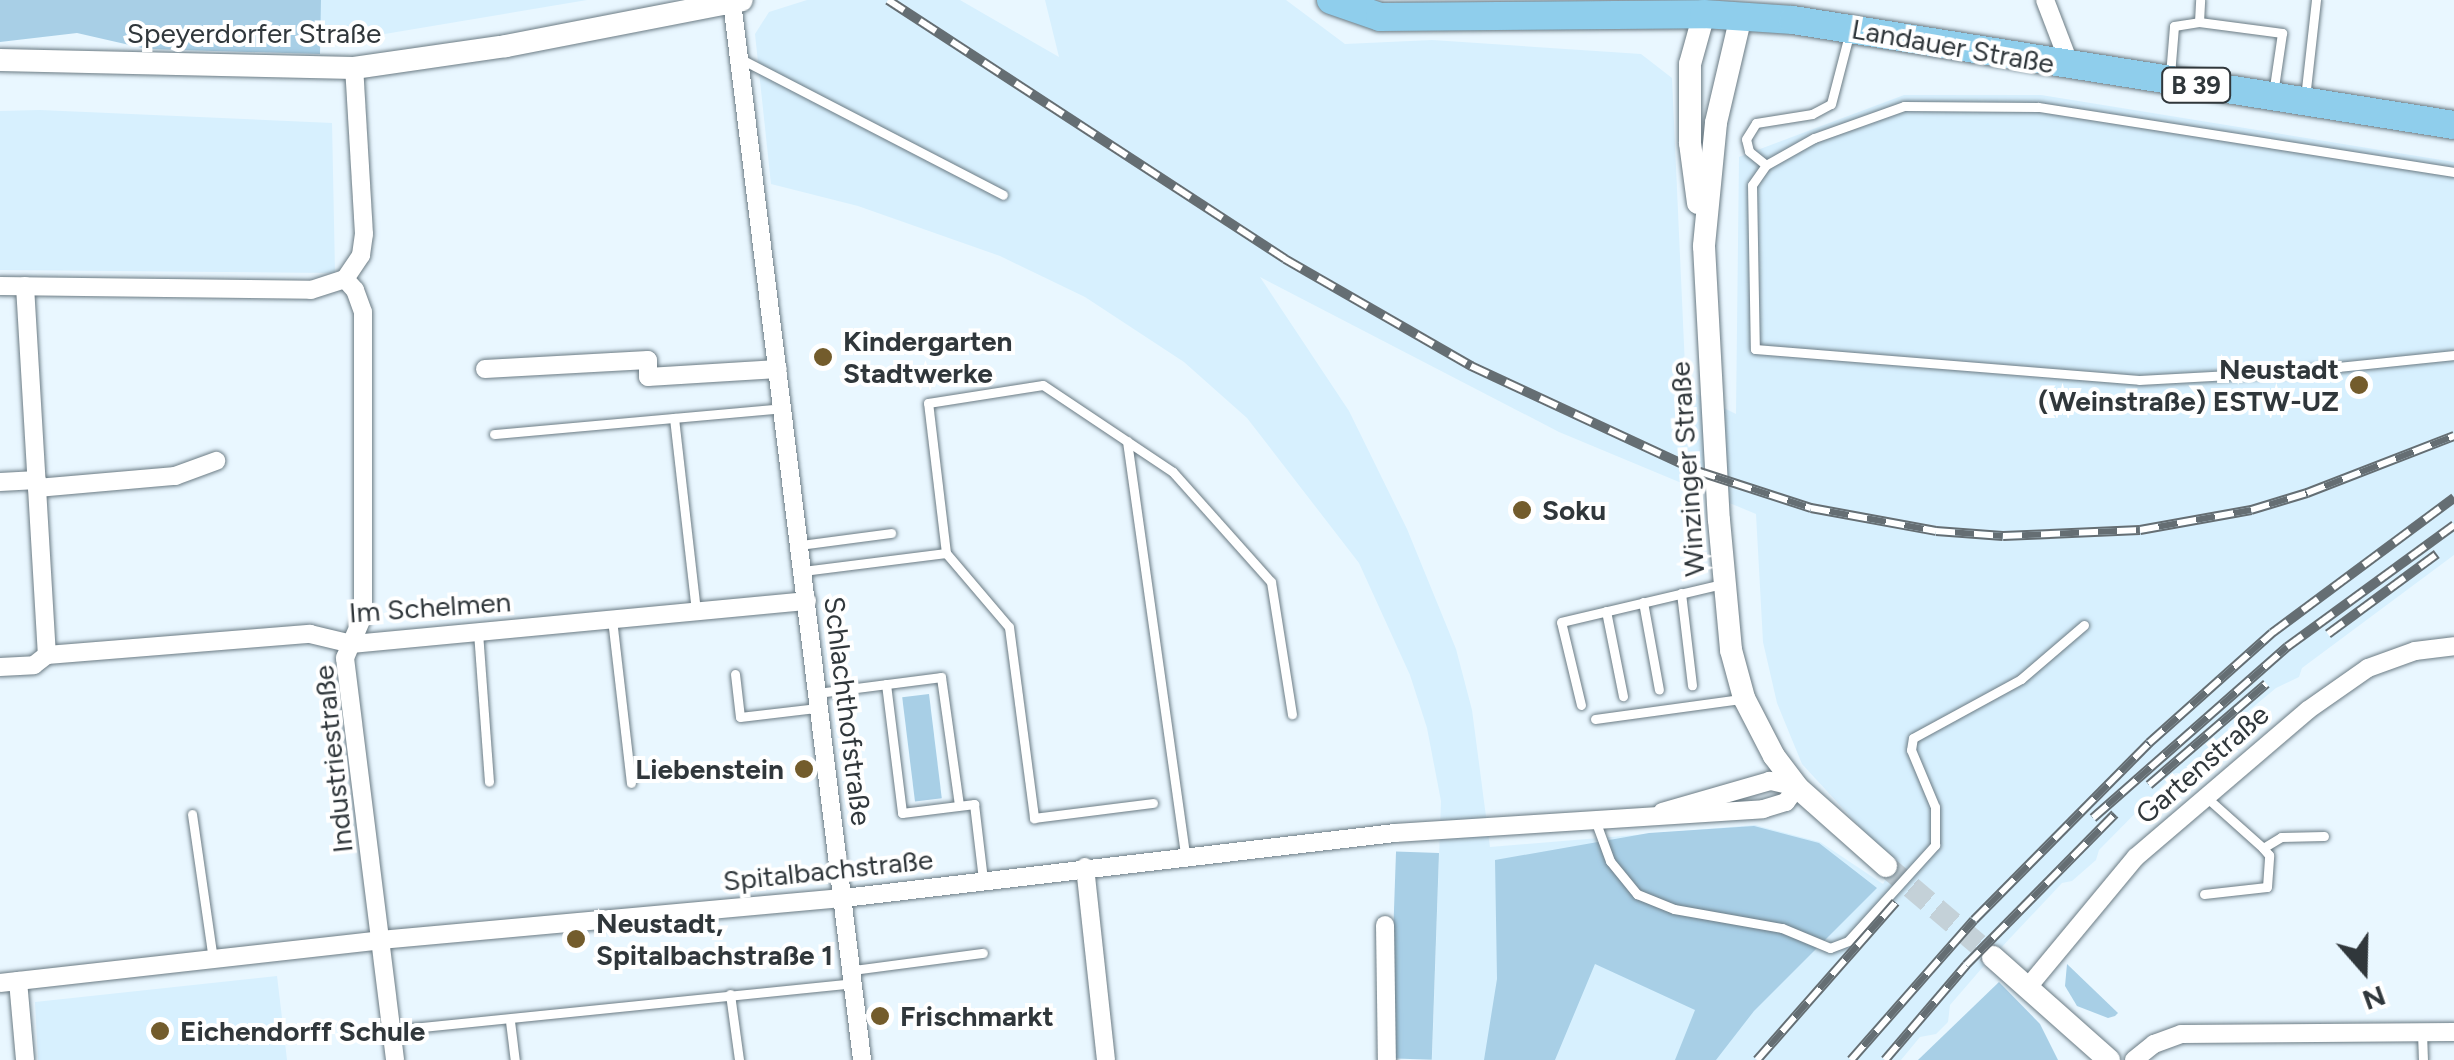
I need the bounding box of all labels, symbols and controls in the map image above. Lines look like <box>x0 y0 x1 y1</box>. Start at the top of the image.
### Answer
street label: Landauer Straße <box>1849 12 2057 80</box>
street label: Speyerdorfer Straße <box>127 16 381 50</box>
road number: B 39 <box>2161 65 2231 105</box>
place label: Kindergarten Stadtwerke <box>843 324 1012 390</box>
marker: Kindergarten Stadtwerke <box>812 346 834 368</box>
place label: Neustadt (Weinstraße) ESTW-UZ <box>2038 352 2339 418</box>
street label: Winzinger Straße <box>1663 360 1711 578</box>
marker: Neustadt (Weinstraße) ESTW-UZ <box>2348 374 2370 396</box>
place label: Soku <box>1542 493 1606 527</box>
marker: Soku <box>1511 499 1533 521</box>
street label: Im Schelmen <box>348 585 512 629</box>
street label: Schlachthofstraße <box>817 595 879 827</box>
street label: Industriestraße <box>306 663 360 855</box>
street label: Gartenstraße <box>2129 697 2275 831</box>
place label: Liebenstein <box>635 752 784 786</box>
marker: Liebenstein <box>793 758 815 780</box>
street label: Spitalbachstraße <box>721 842 935 898</box>
place label: Neustadt, Spitalbachstraße 1 <box>596 906 833 972</box>
north arrow <box>2314 920 2414 1020</box>
marker: Neustadt, Spitalbachstraße 1 <box>565 928 587 950</box>
text: N <box>2358 979 2390 1018</box>
place label: Frischmarkt <box>900 999 1054 1033</box>
marker: Frischmarkt <box>869 1005 891 1027</box>
place label: Eichendorff Schule <box>180 1014 425 1048</box>
marker: Eichendorff Schule <box>149 1020 171 1042</box>

